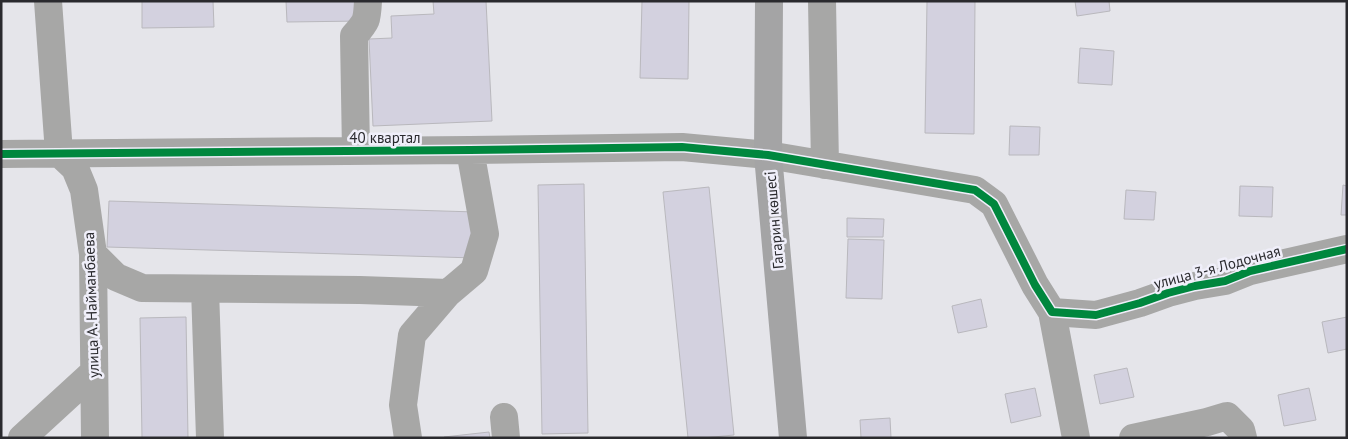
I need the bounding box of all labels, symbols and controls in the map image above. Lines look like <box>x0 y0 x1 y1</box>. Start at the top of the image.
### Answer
street label: 40 квартал <box>349 128 421 147</box>
street label: Гагарин көшесі <box>760 170 788 270</box>
street label: улица А. Найманбаева <box>79 232 103 378</box>
street label: улица 3-я Лодочная <box>1152 241 1282 293</box>

